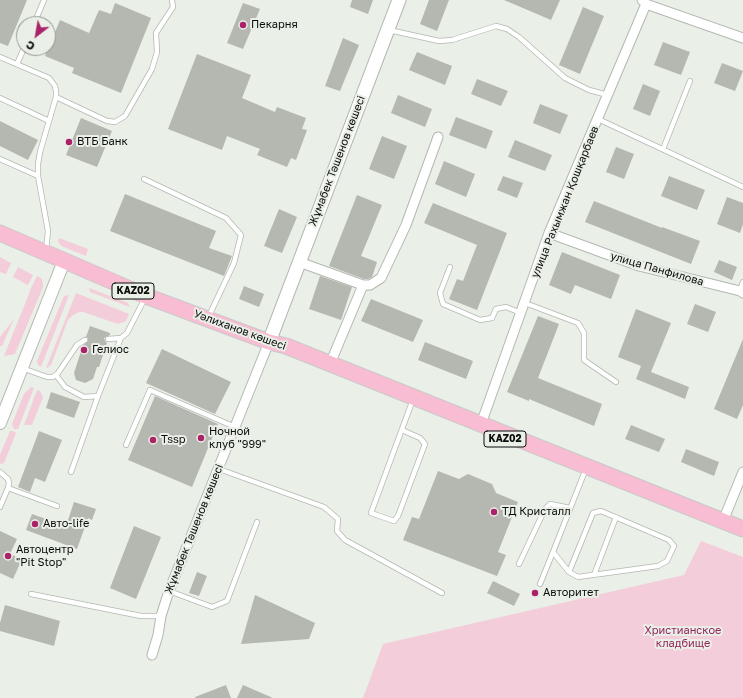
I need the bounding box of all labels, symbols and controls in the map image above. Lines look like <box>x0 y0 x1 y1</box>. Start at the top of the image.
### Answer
north arrow <box>16 16 56 56</box>
place label: Пекарня <box>251 18 298 32</box>
marker: Пекарня <box>238 20 248 30</box>
text: С <box>23 38 37 53</box>
street label: Жұмабек Тәшенов көшесі <box>306 94 368 228</box>
street label: улица Рахымжан Қошқарбаев <box>528 124 602 280</box>
place label: ВТБ Банк <box>77 135 128 149</box>
marker: ВТБ Банк <box>64 137 74 147</box>
street label: улица Панфилова <box>609 249 705 289</box>
road number: KАZ02 <box>112 283 154 299</box>
street label: Уәлиханов көшесі <box>192 307 288 353</box>
place label: Гелиос <box>92 343 129 357</box>
marker: Гелиос <box>79 345 89 355</box>
place label: Ночной клуб "999" <box>209 425 266 451</box>
road number: KАZ02 <box>484 431 526 447</box>
place label: Tssp <box>161 433 186 447</box>
marker: Ночной клуб "999" <box>196 433 206 443</box>
marker: Tssp <box>148 435 158 445</box>
street label: Жұмабек Тәшенов көшесі <box>162 462 226 596</box>
place label: ТД Кристалл <box>502 505 571 519</box>
marker: ТД Кристалл <box>489 507 499 517</box>
place label: Авто-life <box>43 517 89 531</box>
marker: Авто-life <box>30 519 40 529</box>
place label: Автоцентр "Pit Stop" <box>16 543 73 569</box>
marker: Автоцентр "Pit Stop" <box>3 551 13 561</box>
place label: Авторитет <box>543 586 599 600</box>
marker: Авторитет <box>530 588 540 598</box>
park label: Христианское кладбище <box>645 624 721 650</box>

